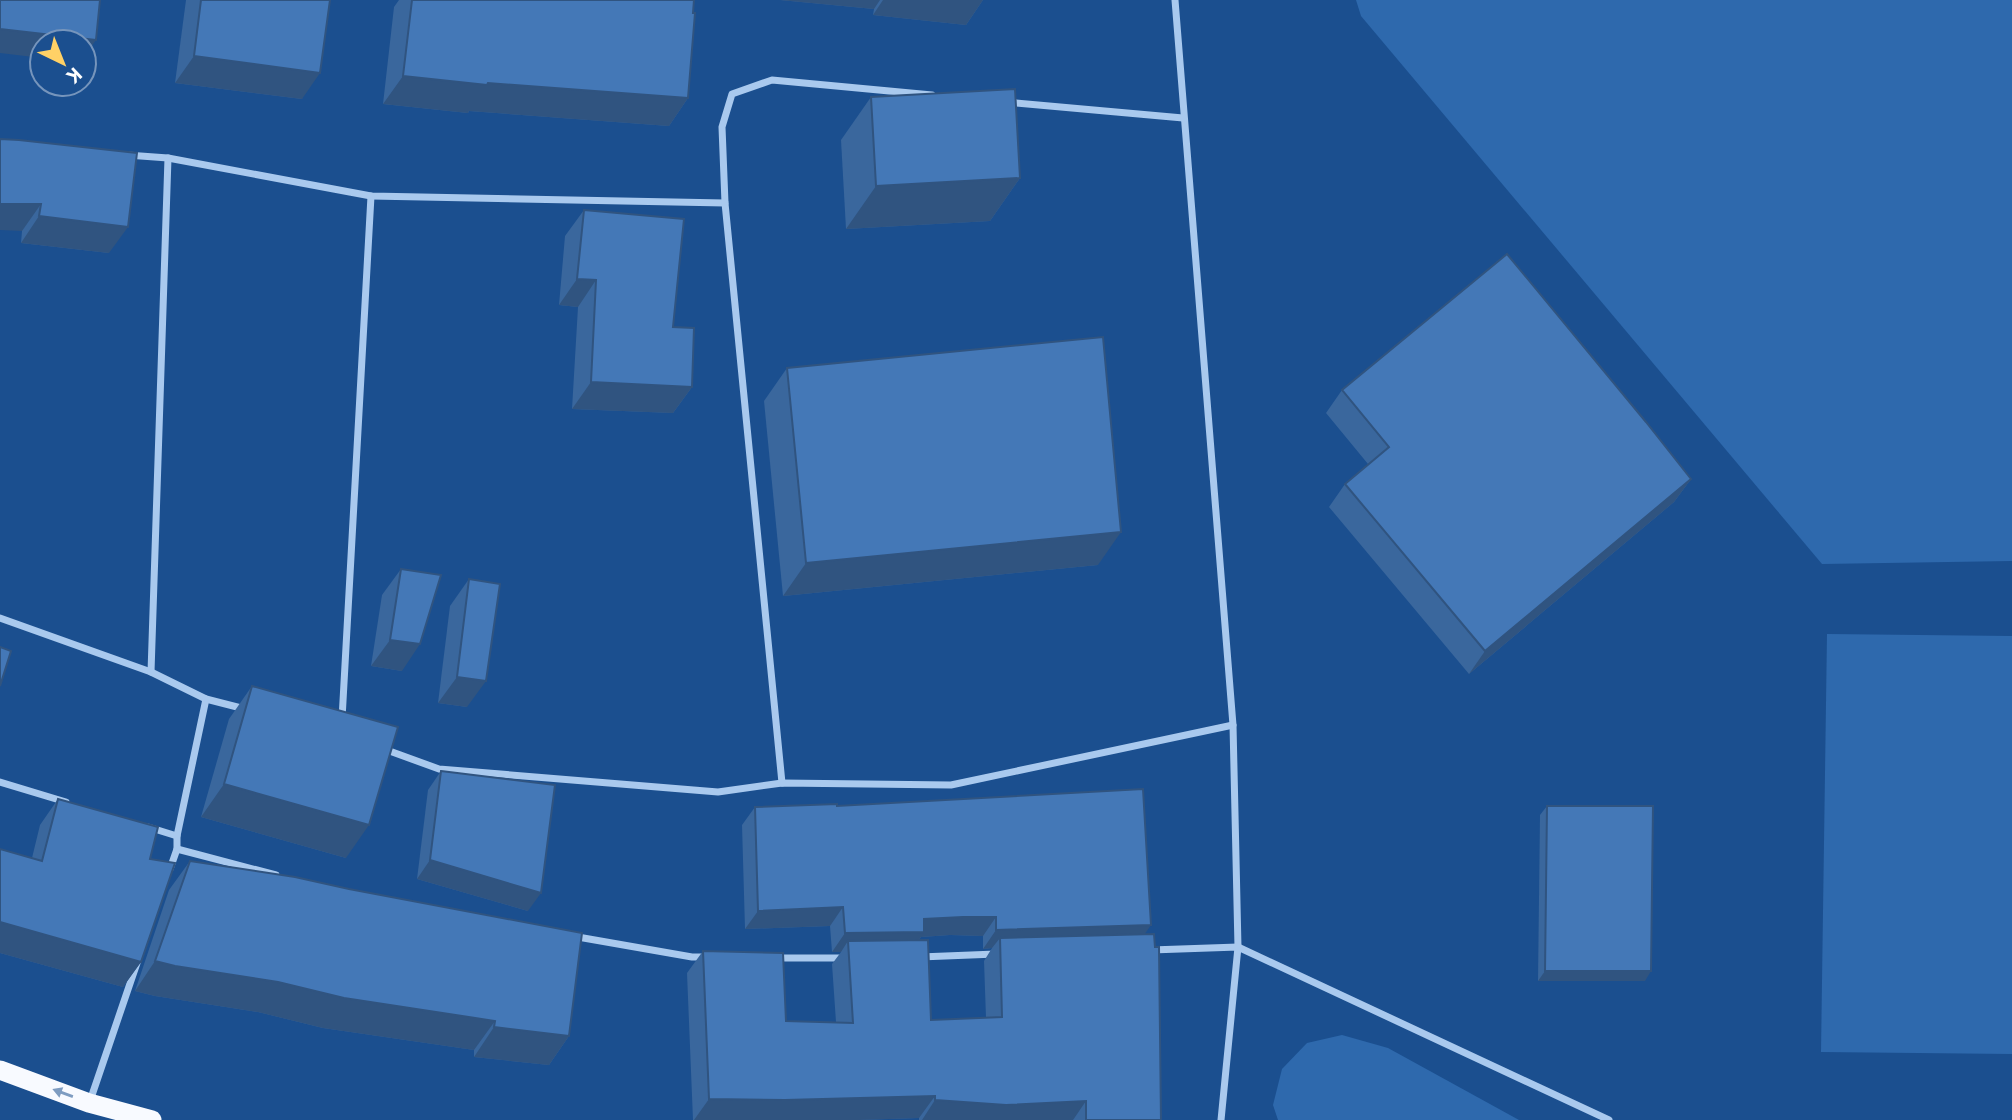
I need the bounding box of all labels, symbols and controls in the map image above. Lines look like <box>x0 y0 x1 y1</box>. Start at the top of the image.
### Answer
north arrow <box>28 28 98 98</box>
text: K <box>61 62 88 90</box>
one-way arrow <box>52 1088 73 1099</box>

